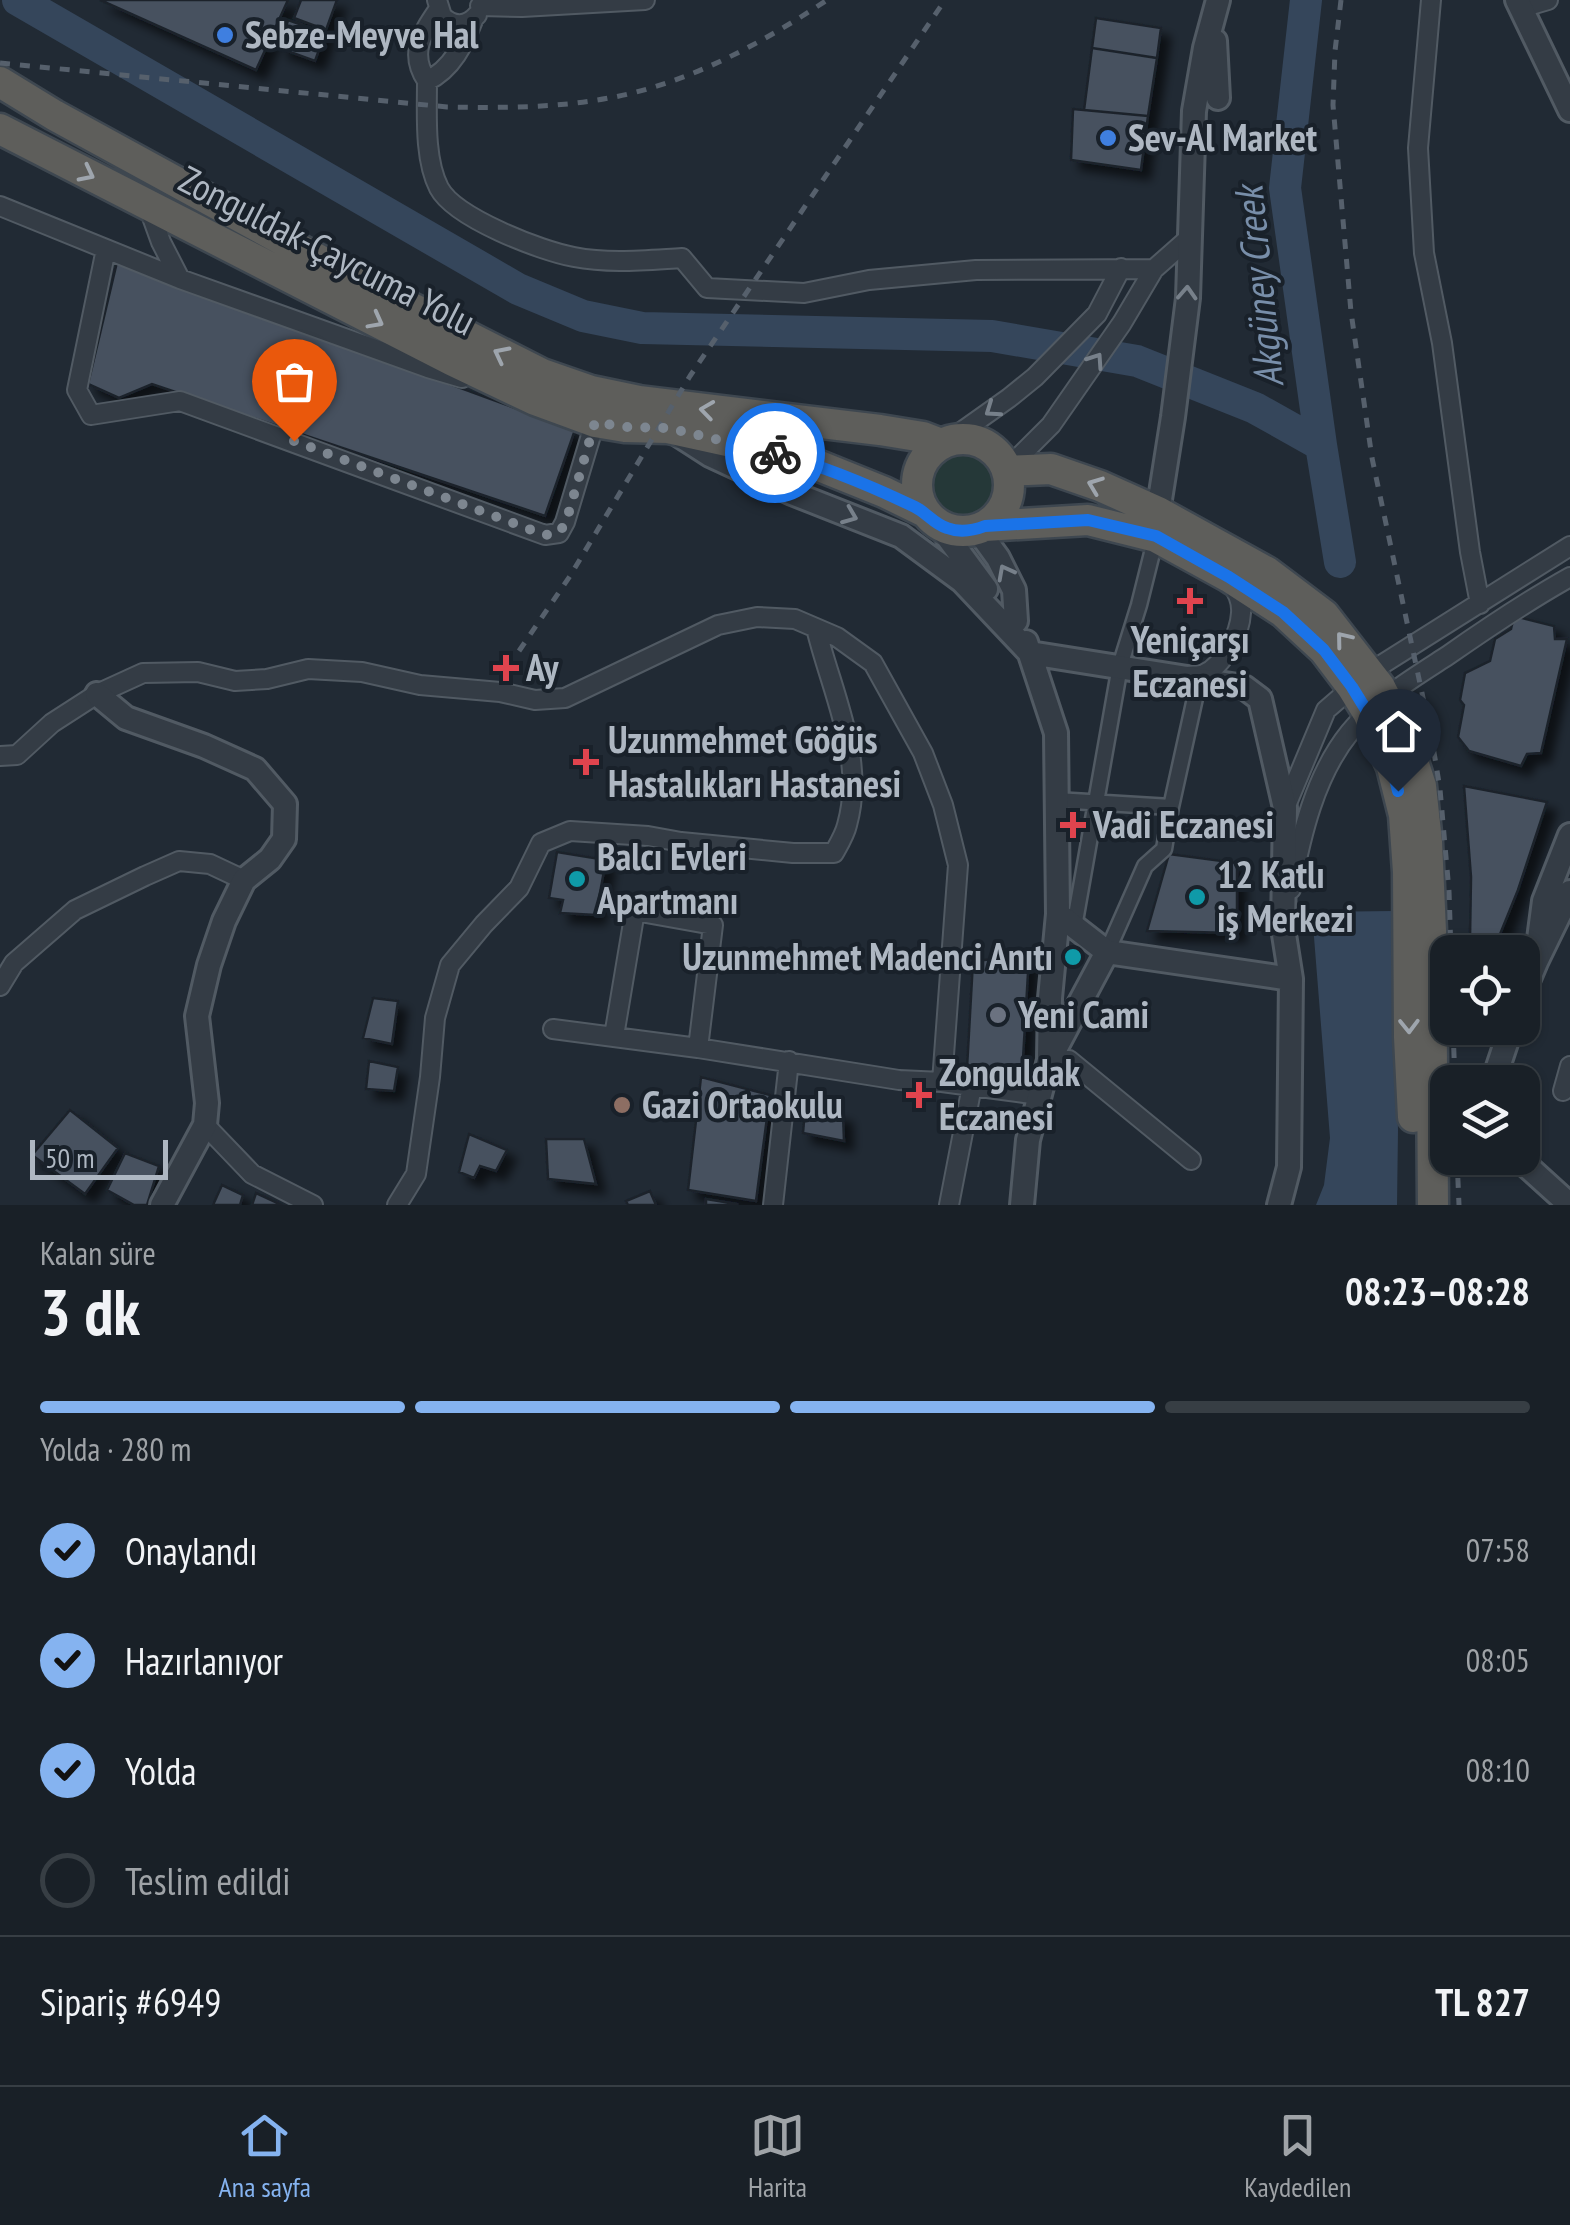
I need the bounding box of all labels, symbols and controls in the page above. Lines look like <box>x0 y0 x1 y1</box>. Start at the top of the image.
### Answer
place label: Sebze-Meyve Hal <box>245 9 479 58</box>
marker: Sebze-Meyve Hal <box>214 24 236 46</box>
place label: Sev-Al Market <box>1128 112 1317 161</box>
marker: Sev-Al Market <box>1097 127 1119 149</box>
street label: Zonguldak-Çaycuma Yolu <box>171 154 484 345</box>
one-way arrow <box>76 162 94 181</box>
water label: Akgüney Creek <box>1221 180 1294 390</box>
one-way arrow <box>1176 285 1197 301</box>
one-way arrow <box>366 309 384 328</box>
pin <box>252 339 337 442</box>
one-way arrow <box>494 347 512 366</box>
one-way arrow <box>1084 353 1103 371</box>
icon: bag <box>267 354 322 409</box>
one-way arrow <box>984 398 1002 417</box>
one-way arrow <box>699 400 715 421</box>
courier <box>725 403 825 503</box>
icon: bike <box>748 426 803 481</box>
one-way arrow <box>1087 476 1104 497</box>
one-way arrow <box>840 504 858 524</box>
one-way arrow <box>998 565 1017 583</box>
marker: Yeniçarşı Eczanesi <box>1179 590 1201 612</box>
place label: Yeniçarşı Eczanesi <box>1129 614 1250 707</box>
one-way arrow <box>1337 632 1355 650</box>
place label: Ay <box>525 642 559 691</box>
marker: Ay <box>495 657 517 679</box>
pin <box>1356 689 1441 792</box>
icon: home <box>1371 704 1426 759</box>
place label: Uzunmehmet Göğüs Hastalıkları Hastanesi <box>608 714 901 807</box>
marker: Uzunmehmet Göğüs Hastalıkları Hastanesi <box>573 749 599 775</box>
place label: Vadi Eczanesi <box>1092 799 1274 848</box>
marker: Vadi Eczanesi <box>1062 814 1084 836</box>
place label: Balcı Evleri Apartmanı <box>596 831 747 924</box>
place label: 12 Katlı iş Merkezi <box>1217 849 1354 942</box>
marker: Balcı Evleri Apartmanı <box>566 868 588 890</box>
marker: 12 Katlı iş Merkezi <box>1186 886 1208 908</box>
place label: Uzunmehmet Madenci Anıtı <box>682 931 1053 980</box>
map controls <box>1430 935 1540 1175</box>
button: locate <box>1430 935 1540 1045</box>
marker: Uzunmehmet Madenci Anıtı <box>1062 946 1084 968</box>
place label: Yeni Cami <box>1017 989 1149 1038</box>
marker: Yeni Cami <box>987 1004 1009 1026</box>
one-way arrow <box>1398 1020 1420 1035</box>
place label: Zonguldak Eczanesi <box>939 1047 1080 1140</box>
button: layers <box>1430 1065 1540 1175</box>
place label: Gazi Ortaokulu <box>642 1079 843 1128</box>
marker: Zonguldak Eczanesi <box>908 1084 930 1106</box>
marker: Gazi Ortaokulu <box>611 1094 633 1116</box>
scale bar <box>30 1135 168 1180</box>
text: 50 m <box>45 1139 94 1176</box>
text: Kalan süre <box>40 1232 156 1274</box>
text: 08:23–08:28 <box>1345 1266 1530 1315</box>
text: 3 dk <box>40 1269 140 1353</box>
text: Yolda · 280 m <box>40 1428 191 1470</box>
icon: check <box>40 1523 95 1578</box>
text: Onaylandı <box>125 1526 257 1575</box>
text: 07:58 <box>1466 1529 1530 1571</box>
icon: check <box>40 1633 95 1688</box>
text: Hazırlanıyor <box>125 1636 283 1685</box>
text: 08:05 <box>1466 1639 1530 1681</box>
icon: check <box>40 1743 95 1798</box>
text: Yolda <box>125 1746 196 1795</box>
text: 08:10 <box>1466 1749 1530 1791</box>
text: Teslim edildi <box>125 1856 290 1905</box>
text: Sipariş #6949 <box>40 1977 221 2026</box>
text: TL 827 <box>1435 1977 1530 2026</box>
tab: Ana sayfa <box>219 2108 311 2205</box>
tab: Harita <box>748 2108 807 2205</box>
tab: Kaydedilen <box>1244 2108 1351 2205</box>

